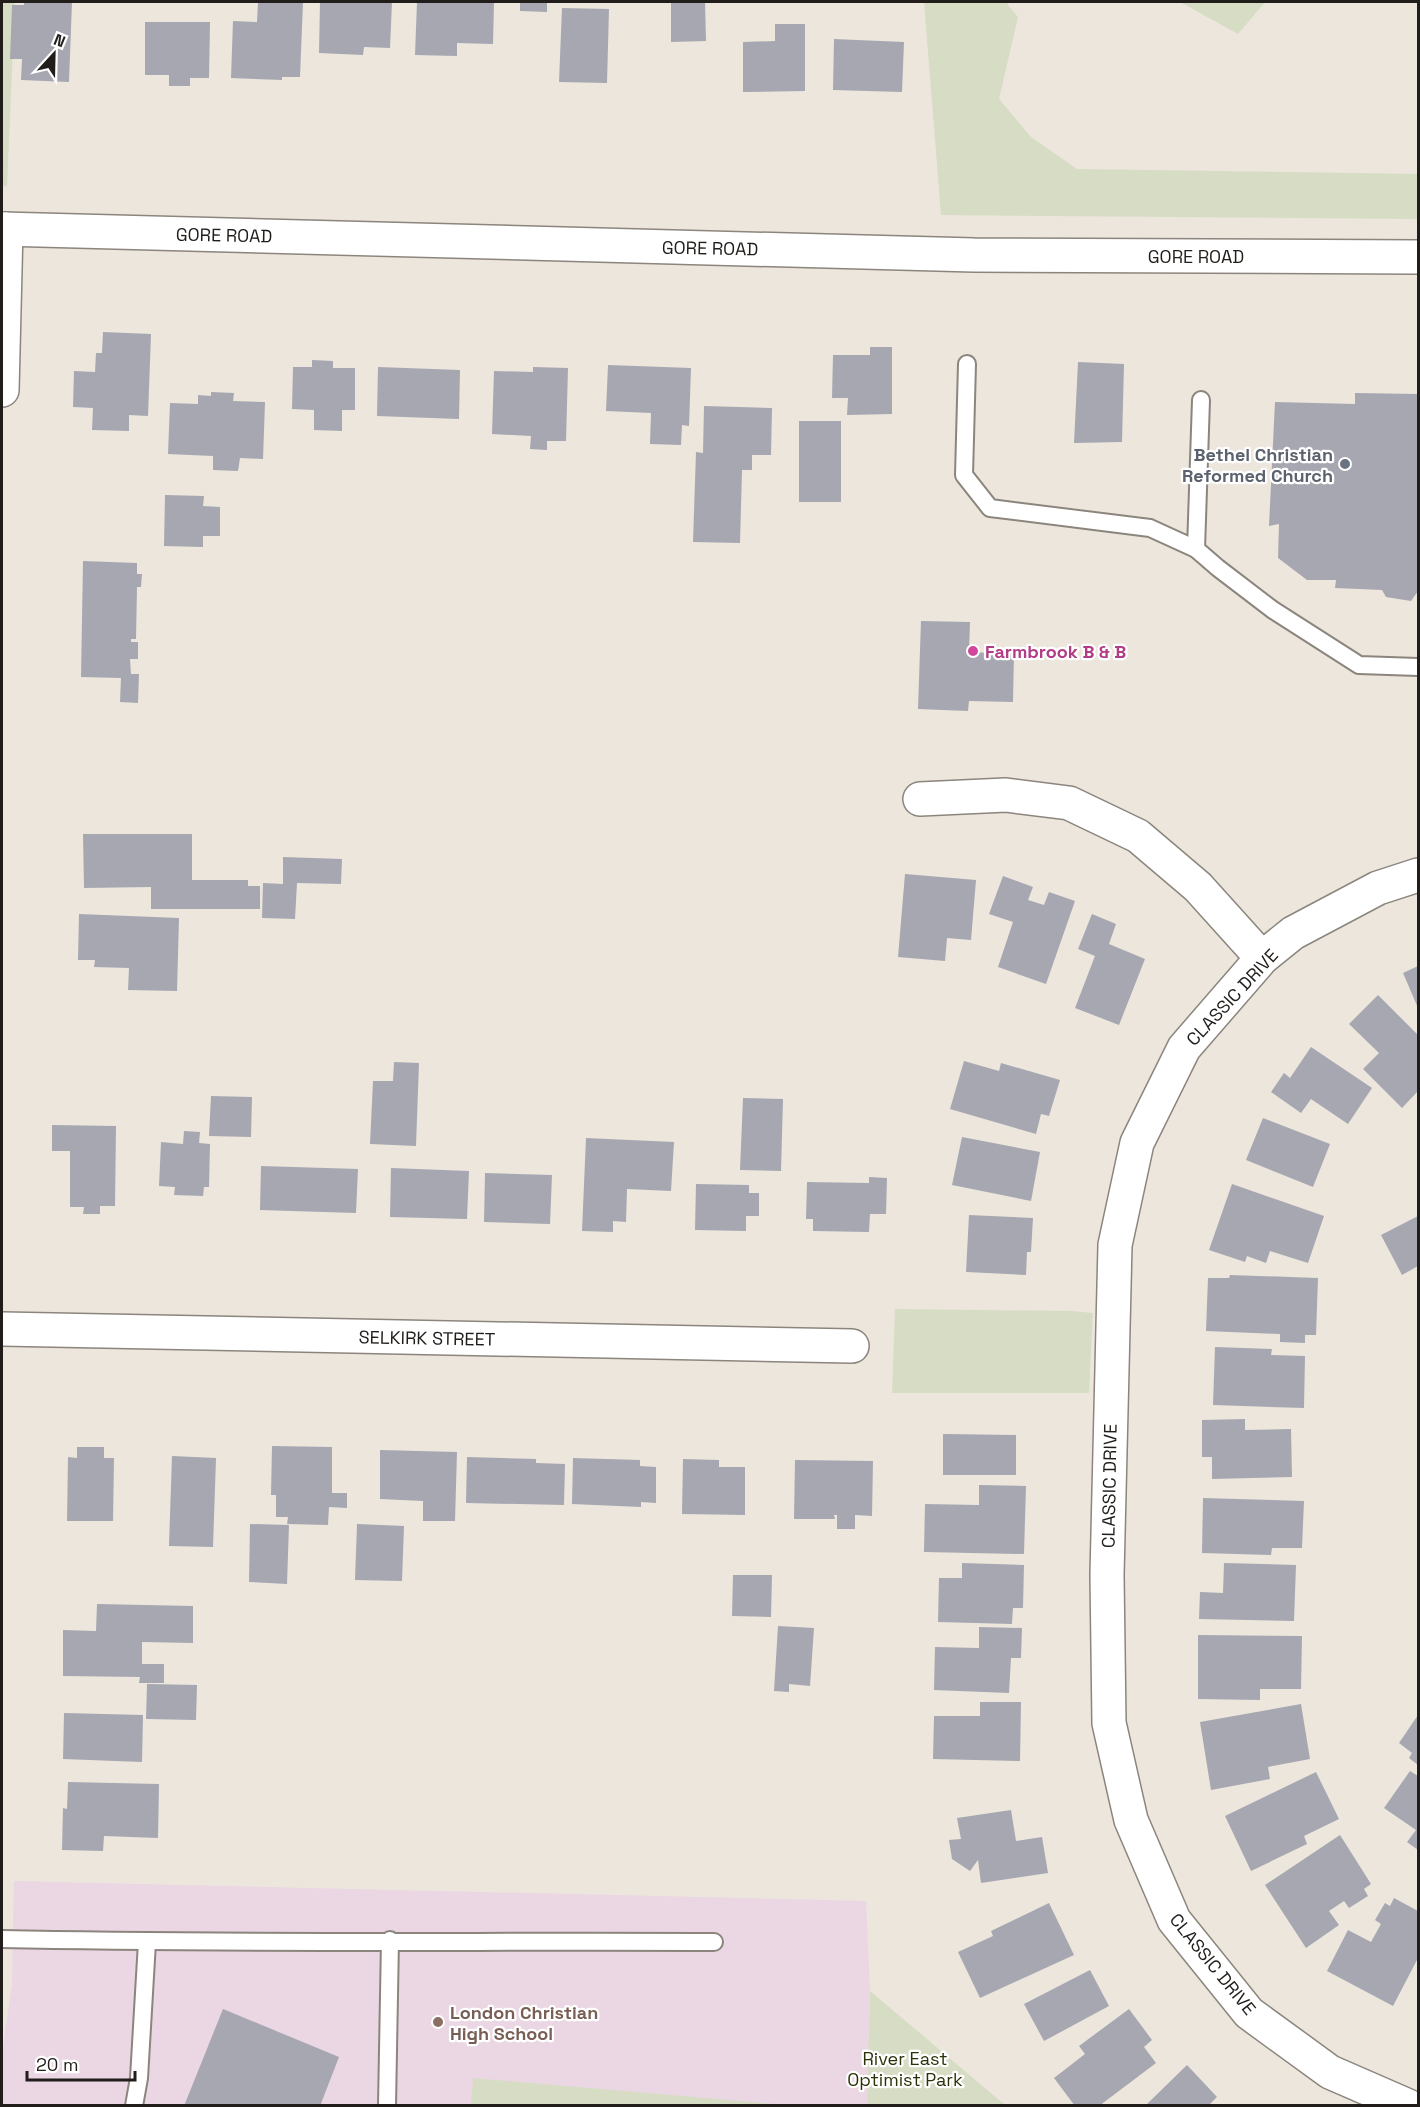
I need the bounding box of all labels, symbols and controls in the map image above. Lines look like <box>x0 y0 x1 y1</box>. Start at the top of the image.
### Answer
north arrow <box>24 24 84 84</box>
text: N <box>51 29 68 52</box>
street label: GORE ROAD <box>176 223 272 247</box>
street label: GORE ROAD <box>662 236 758 260</box>
street label: GORE ROAD <box>1148 245 1244 268</box>
place label: Bethel Christian Reformed Church <box>1182 443 1333 487</box>
marker: Bethel Christian Reformed Church <box>1338 457 1352 471</box>
place label: Farmbrook B & B <box>985 640 1126 663</box>
marker: Farmbrook B & B <box>966 644 980 658</box>
street label: CLASSIC DRIVE <box>1181 944 1283 1050</box>
street label: SELKIRK STREET <box>358 1325 496 1351</box>
street label: CLASSIC DRIVE <box>1096 1424 1122 1548</box>
street label: CLASSIC DRIVE <box>1165 1908 1261 2020</box>
place label: London Christian High School <box>450 2001 598 2045</box>
marker: London Christian High School <box>431 2015 445 2029</box>
scale bar <box>27 2044 135 2082</box>
park label: River East Optimist Park <box>847 2047 963 2091</box>
text: 20 m <box>36 2053 79 2076</box>

